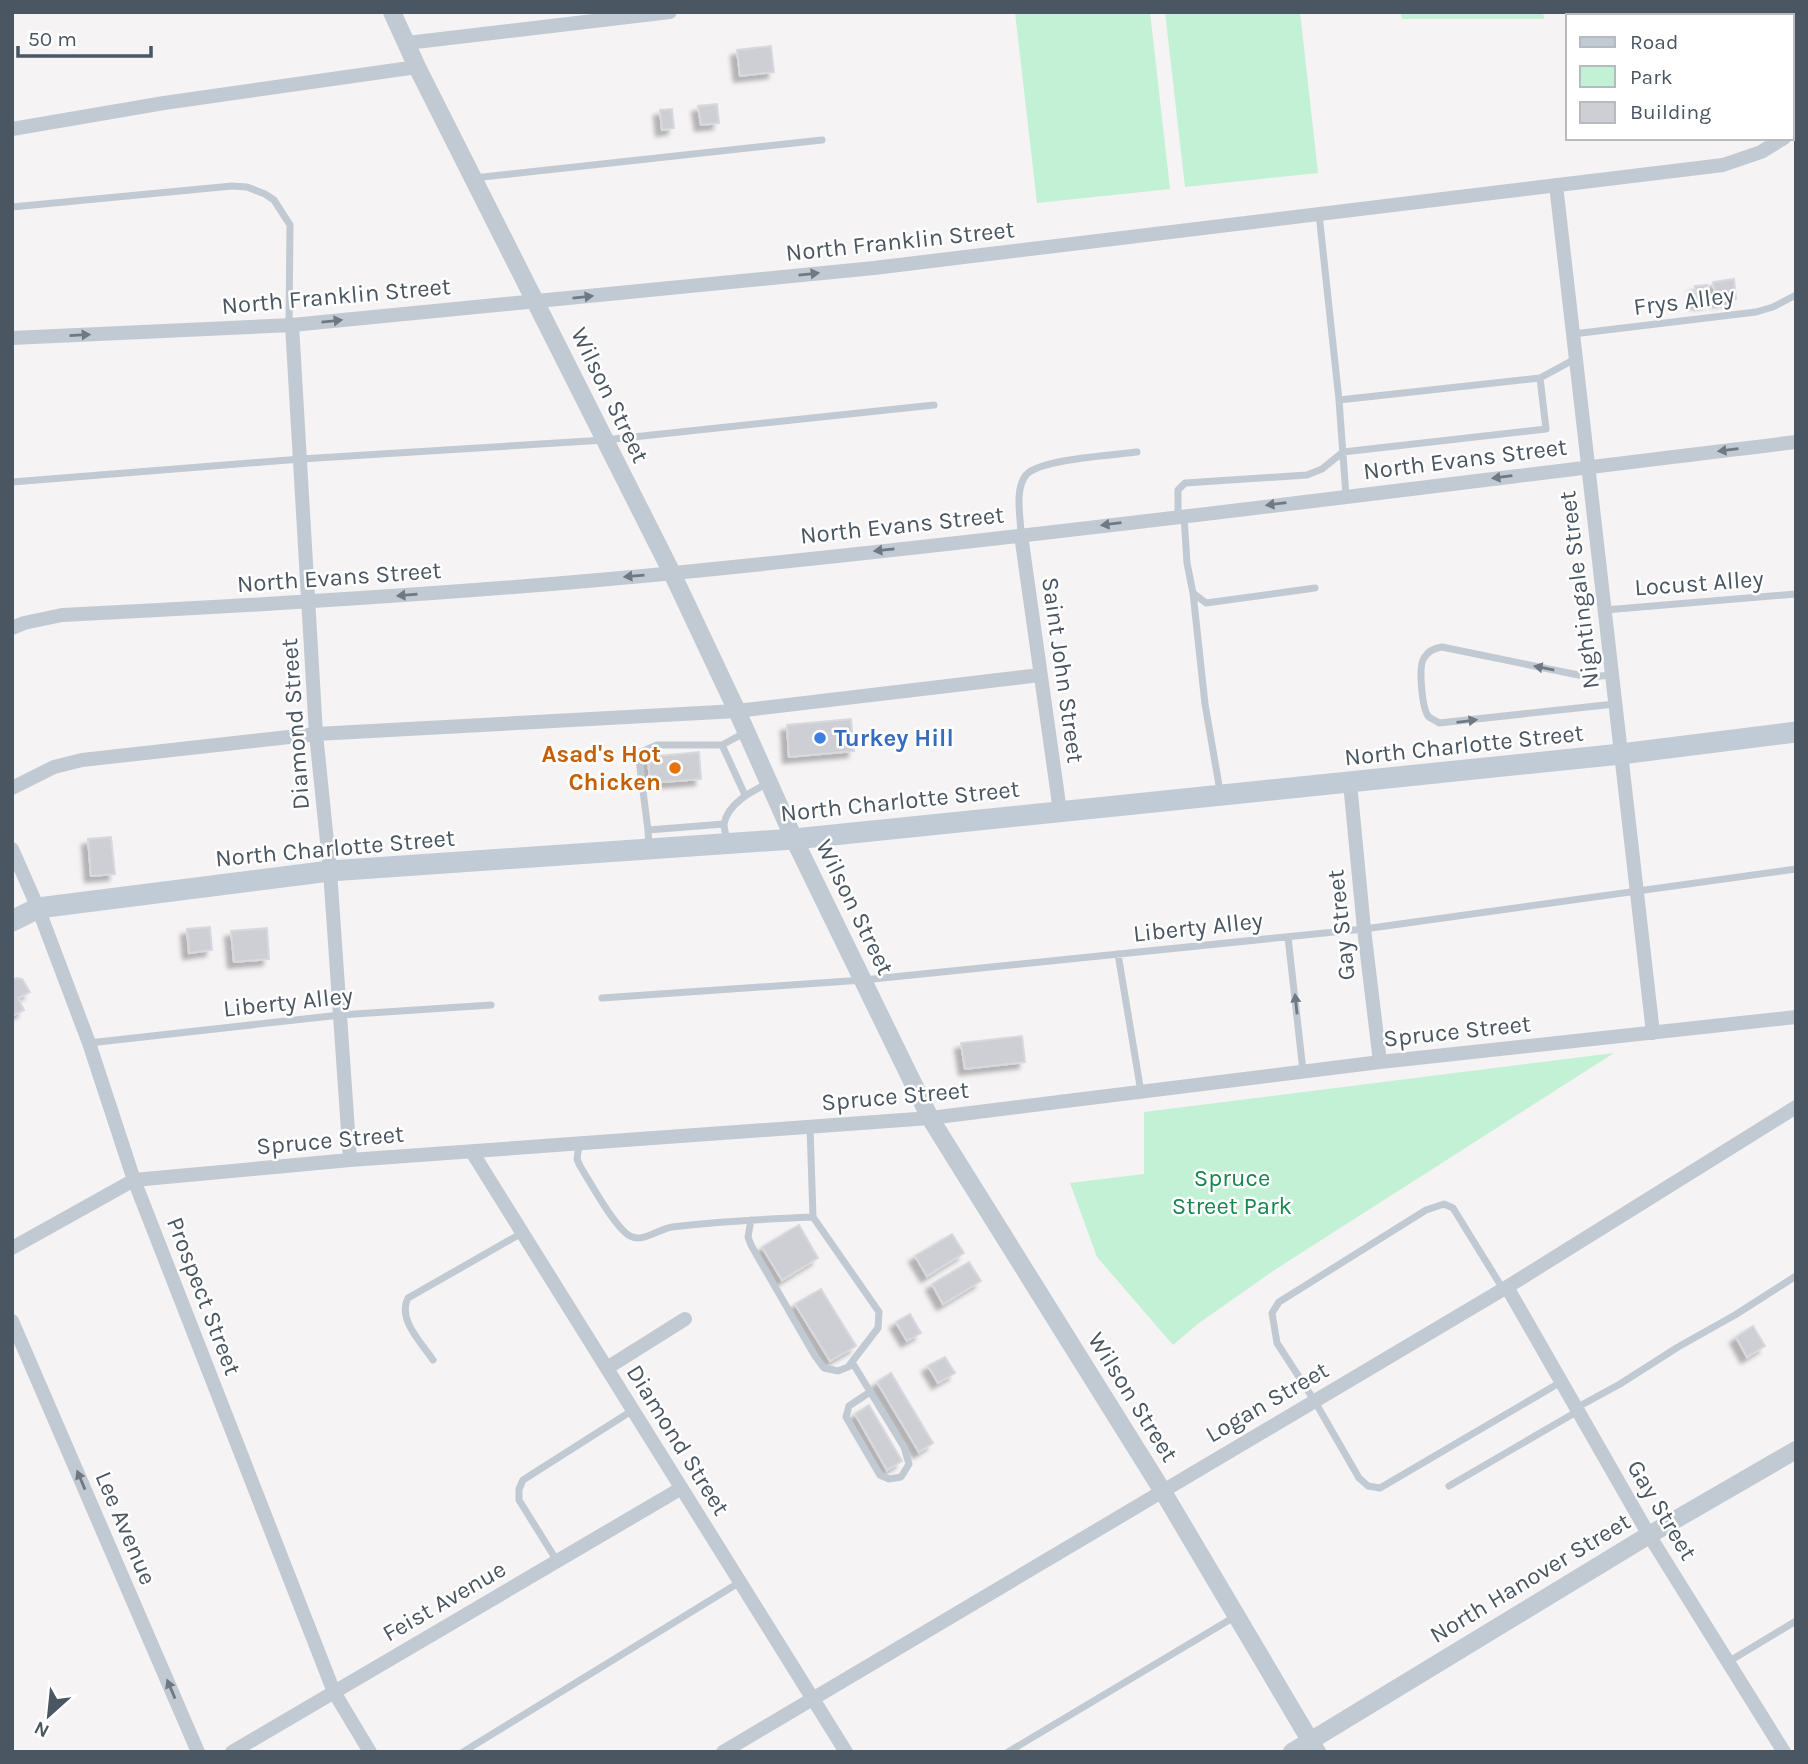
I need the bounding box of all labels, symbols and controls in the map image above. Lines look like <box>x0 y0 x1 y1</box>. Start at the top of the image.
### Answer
scale bar <box>18 14 150 58</box>
legend <box>1566 14 1794 140</box>
text: 50 m <box>28 27 77 51</box>
text: Road <box>1630 30 1678 54</box>
text: Park <box>1630 65 1673 89</box>
text: Building <box>1630 100 1711 124</box>
street label: North Franklin Street <box>784 215 1016 267</box>
one-way arrow <box>798 269 820 280</box>
street label: North Franklin Street <box>220 272 452 320</box>
street label: Frys Alley <box>1632 281 1736 321</box>
one-way arrow <box>572 291 594 302</box>
one-way arrow <box>321 315 343 326</box>
street label: Wilson Street <box>565 323 655 467</box>
one-way arrow <box>70 330 92 341</box>
street label: North Evans Street <box>1362 433 1568 485</box>
one-way arrow <box>1717 445 1739 456</box>
one-way arrow <box>1491 472 1513 483</box>
street label: Nightingale Street <box>1553 489 1605 691</box>
one-way arrow <box>1265 499 1287 510</box>
street label: North Evans Street <box>799 500 1005 550</box>
one-way arrow <box>1099 518 1121 529</box>
one-way arrow <box>873 544 895 555</box>
street label: North Evans Street <box>236 556 442 598</box>
street label: Locust Alley <box>1634 565 1764 601</box>
one-way arrow <box>623 571 645 582</box>
street label: Saint John Street <box>1036 575 1090 765</box>
one-way arrow <box>396 590 418 601</box>
street label: Diamond Street <box>275 637 315 811</box>
one-way arrow <box>1533 663 1555 674</box>
one-way arrow <box>1456 715 1478 726</box>
street label: North Charlotte Street <box>1343 719 1585 771</box>
place label: Turkey Hill <box>834 724 954 752</box>
marker: Turkey Hill <box>812 730 828 746</box>
place label: Asad's Hot Chicken <box>542 740 661 796</box>
marker: Asad's Hot Chicken <box>667 760 683 776</box>
street label: North Charlotte Street <box>779 775 1021 827</box>
street label: North Charlotte Street <box>214 824 456 872</box>
street label: Wilson Street <box>810 835 900 979</box>
street label: Gay Street <box>1321 868 1361 982</box>
street label: Liberty Alley <box>1132 906 1264 948</box>
street label: Liberty Alley <box>222 981 354 1023</box>
one-way arrow <box>1290 993 1301 1015</box>
street label: Spruce Street <box>1382 1009 1532 1053</box>
street label: Spruce Street <box>820 1076 970 1116</box>
street label: Spruce Street <box>255 1120 405 1160</box>
park label: Spruce Street Park <box>1172 1164 1292 1220</box>
street label: Prospect Street <box>161 1213 247 1379</box>
street label: Wilson Street <box>1082 1327 1184 1467</box>
street label: Logan Street <box>1201 1356 1333 1448</box>
street label: Diamond Street <box>621 1360 735 1520</box>
street label: Gay Street <box>1621 1455 1703 1565</box>
street label: Lee Avenue <box>90 1467 162 1589</box>
one-way arrow <box>75 1470 87 1490</box>
street label: North Hanover Street <box>1425 1507 1635 1649</box>
street label: Feist Avenue <box>377 1554 511 1648</box>
one-way arrow <box>165 1679 177 1699</box>
north arrow <box>14 1680 84 1750</box>
text: N <box>31 1716 53 1742</box>

